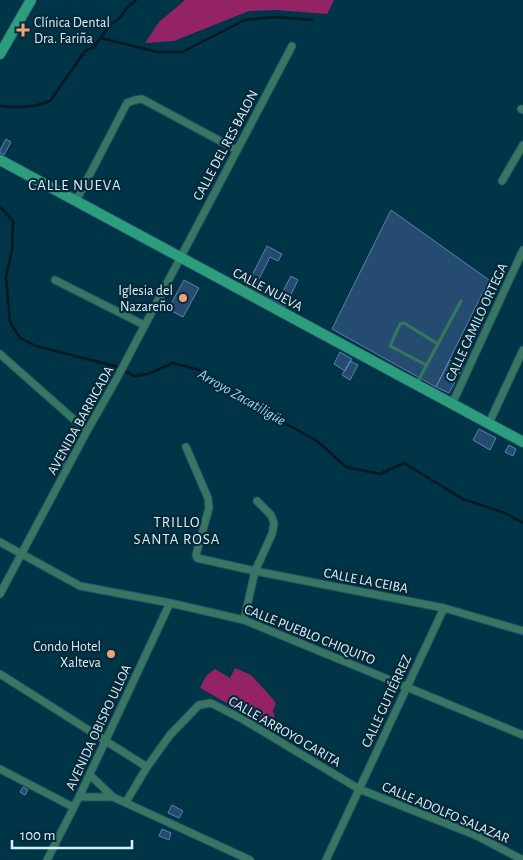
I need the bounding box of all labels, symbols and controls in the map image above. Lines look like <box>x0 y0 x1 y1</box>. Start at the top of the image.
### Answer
place label: Clínica Dental Dra. Fariña <box>34 16 110 46</box>
marker: Clínica Dental Dra. Fariña <box>16 23 30 37</box>
street label: CALLE DEL RES BALON <box>191 88 261 203</box>
district label: CALLE NUEVA <box>28 178 122 193</box>
street label: CALLE CAMILO ORTEGA <box>443 261 510 384</box>
street label: CALLE NUEVA <box>230 266 305 314</box>
place label: Iglesia del Nazareño <box>118 284 173 314</box>
marker: Iglesia del Nazareño <box>177 292 189 304</box>
street label: AVENIDA BARRICADA <box>45 364 117 477</box>
water label: Arroyo Zacatiligüe <box>195 366 288 429</box>
district label: TRILLO SANTA ROSA <box>134 515 220 547</box>
street label: CALLE LA CEIBA <box>322 566 409 596</box>
street label: CALLE PUEBLO CHIQUITO <box>242 602 377 668</box>
place label: Condo Hotel Xalteva <box>33 640 102 670</box>
marker: Condo Hotel Xalteva <box>105 648 117 660</box>
street label: CALLE GUTIÉRREZ <box>357 652 414 750</box>
street label: AVENIDA OBISPO ULLOA <box>64 662 134 792</box>
street label: CALLE ARROYO CARITA <box>226 694 343 770</box>
street label: CALLE ADOLFO SALAZAR <box>380 780 512 846</box>
scale bar <box>12 818 132 850</box>
text: 100 m <box>20 828 55 843</box>

